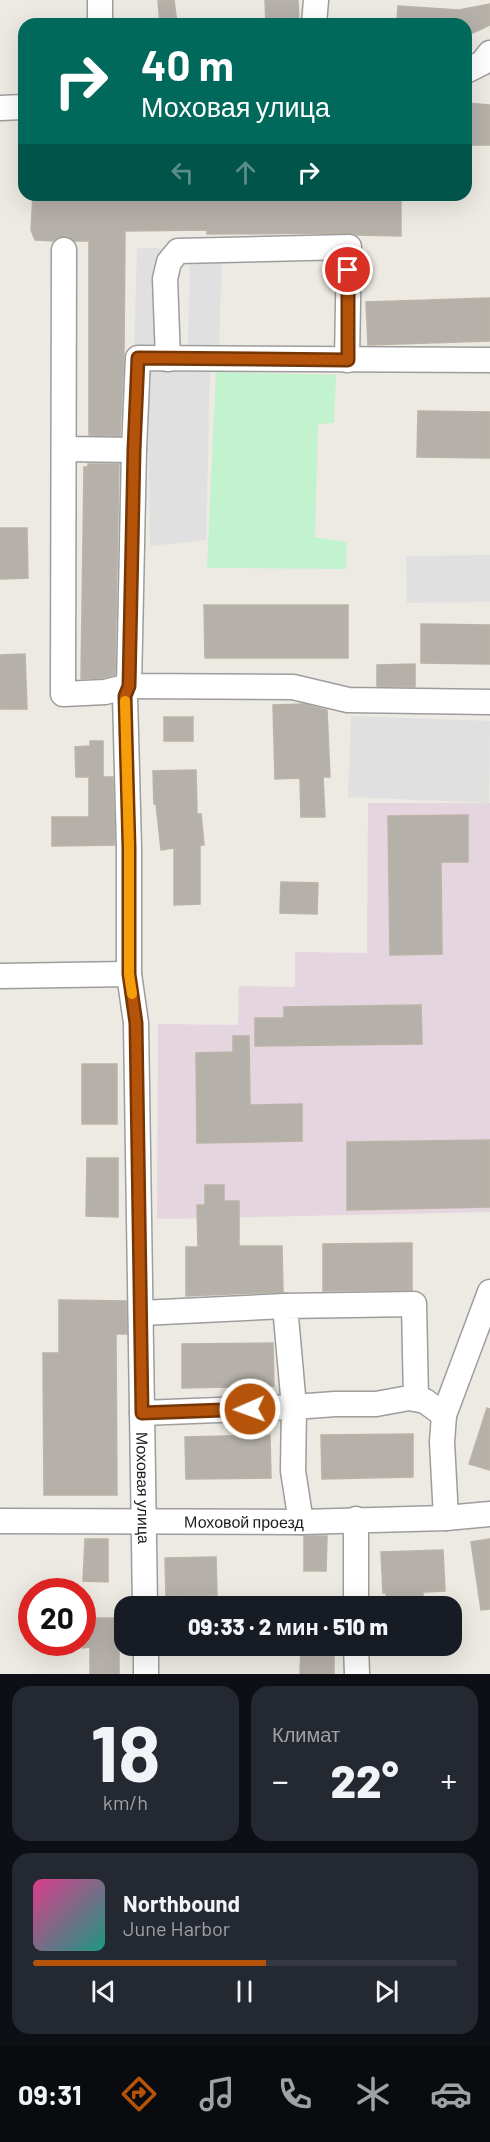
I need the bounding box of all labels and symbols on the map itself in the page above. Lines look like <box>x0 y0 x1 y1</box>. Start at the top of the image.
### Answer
pin <box>322 244 373 295</box>
position arrow <box>218 1377 282 1441</box>
street label: Моховая улица <box>133 1432 154 1544</box>
street label: Моховой проезд <box>184 1512 305 1531</box>
speed limit sign: 20 <box>18 1578 96 1656</box>

